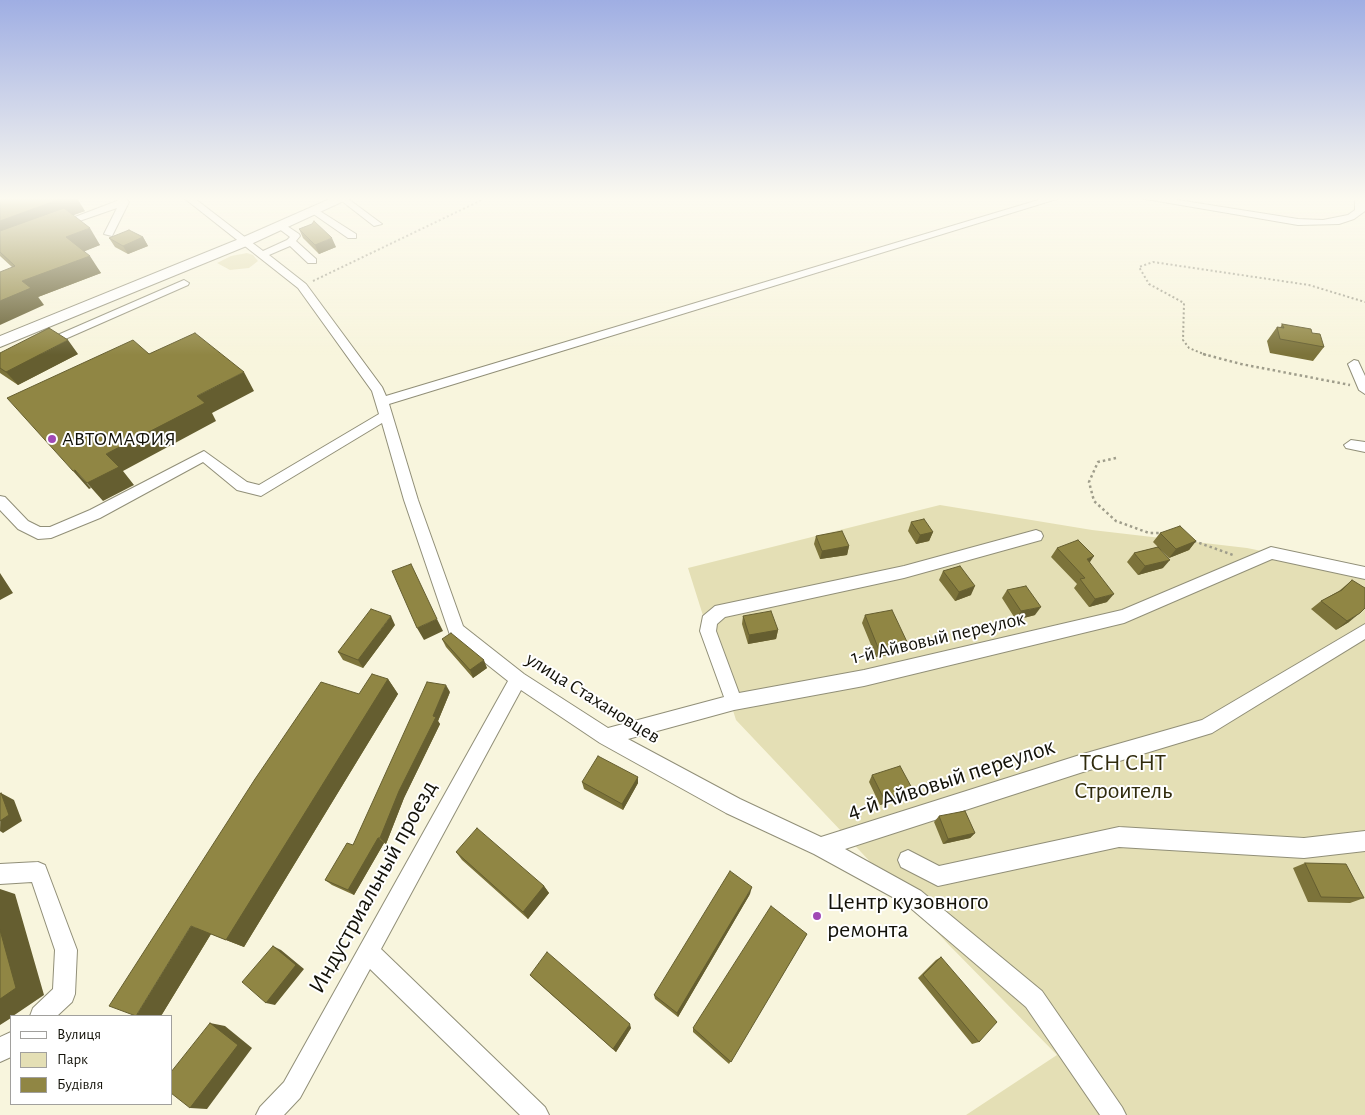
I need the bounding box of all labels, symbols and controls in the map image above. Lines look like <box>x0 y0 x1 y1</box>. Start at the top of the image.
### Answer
place label: АВТОМАФИЯ <box>62 427 176 451</box>
marker: АВТОМАФИЯ <box>46 433 58 445</box>
street label: 1-й Айвовый переулок <box>849 606 1027 670</box>
street label: улица Стахановцев <box>521 647 665 749</box>
street label: 4-й Айвовый переулок <box>844 732 1058 826</box>
park label: ТСН СНТ Строитель <box>1074 749 1172 805</box>
street label: Индустриальный проезд <box>302 775 444 999</box>
place label: Центр кузовного ремонта <box>827 888 989 944</box>
marker: Центр кузовного ремонта <box>811 910 823 922</box>
legend <box>10 1015 172 1105</box>
text: Вулиця <box>57 1027 101 1042</box>
text: Парк <box>57 1052 88 1067</box>
text: Будівля <box>57 1077 103 1092</box>

